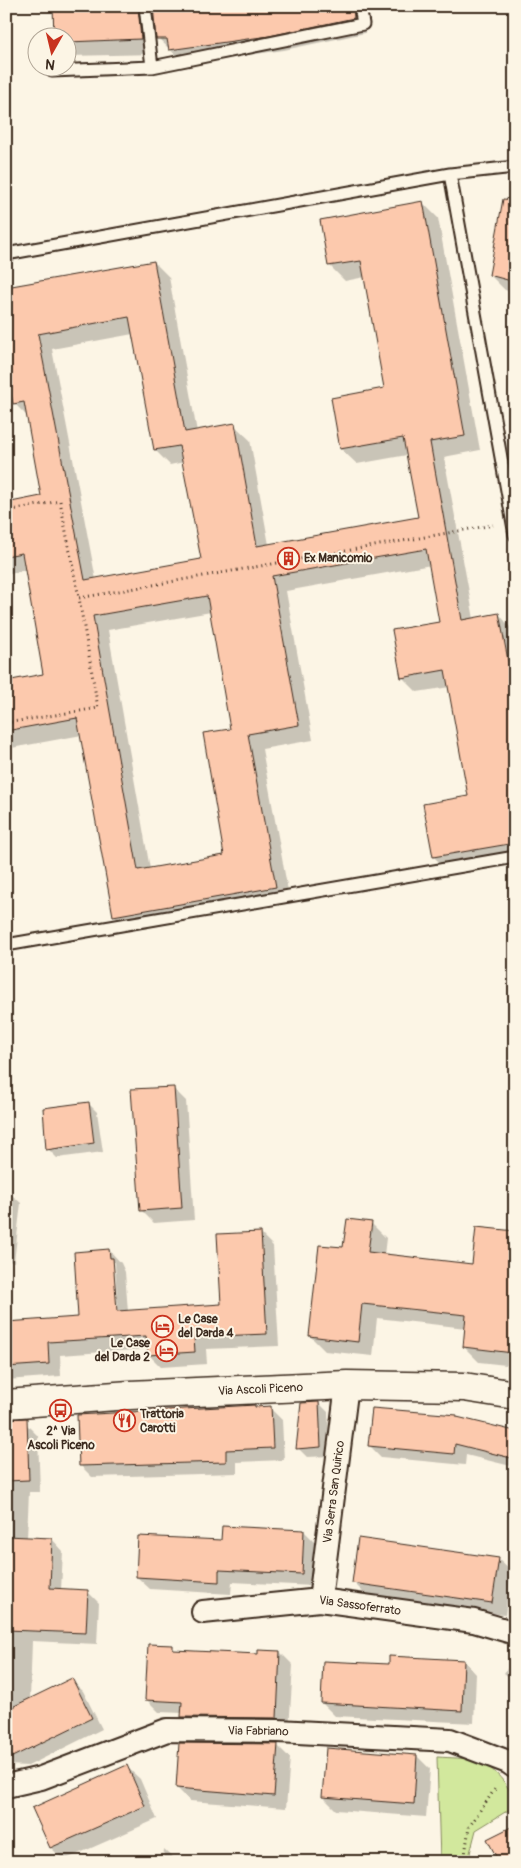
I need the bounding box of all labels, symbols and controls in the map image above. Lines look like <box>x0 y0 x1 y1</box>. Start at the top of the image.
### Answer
north arrow <box>28 28 78 78</box>
text: N <box>44 55 56 73</box>
building icon: Ex Manicomio <box>276 546 300 570</box>
place label: Ex Manicomio <box>304 551 373 566</box>
place label: Le Case del Darda 4 <box>178 1312 234 1341</box>
hotel icon: Le Case del Darda 4 <box>150 1314 174 1338</box>
place label: Le Case del Darda 2 <box>95 1336 151 1365</box>
hotel icon: Le Case del Darda 2 <box>154 1338 178 1362</box>
street label: Via Ascoli Piceno <box>218 1380 304 1398</box>
bus stop icon: 2^ Via Ascoli Piceno <box>49 1398 73 1422</box>
place label: Trattoria Carotti <box>139 1407 184 1436</box>
restaurant icon: Trattoria Carotti <box>112 1409 136 1433</box>
place label: 2^ Via Ascoli Piceno <box>27 1424 95 1453</box>
street label: Via Serra San Quirico <box>320 1439 348 1544</box>
street label: Via Sassoferrato <box>318 1592 402 1619</box>
street label: Via Fabriano <box>228 1723 290 1739</box>

